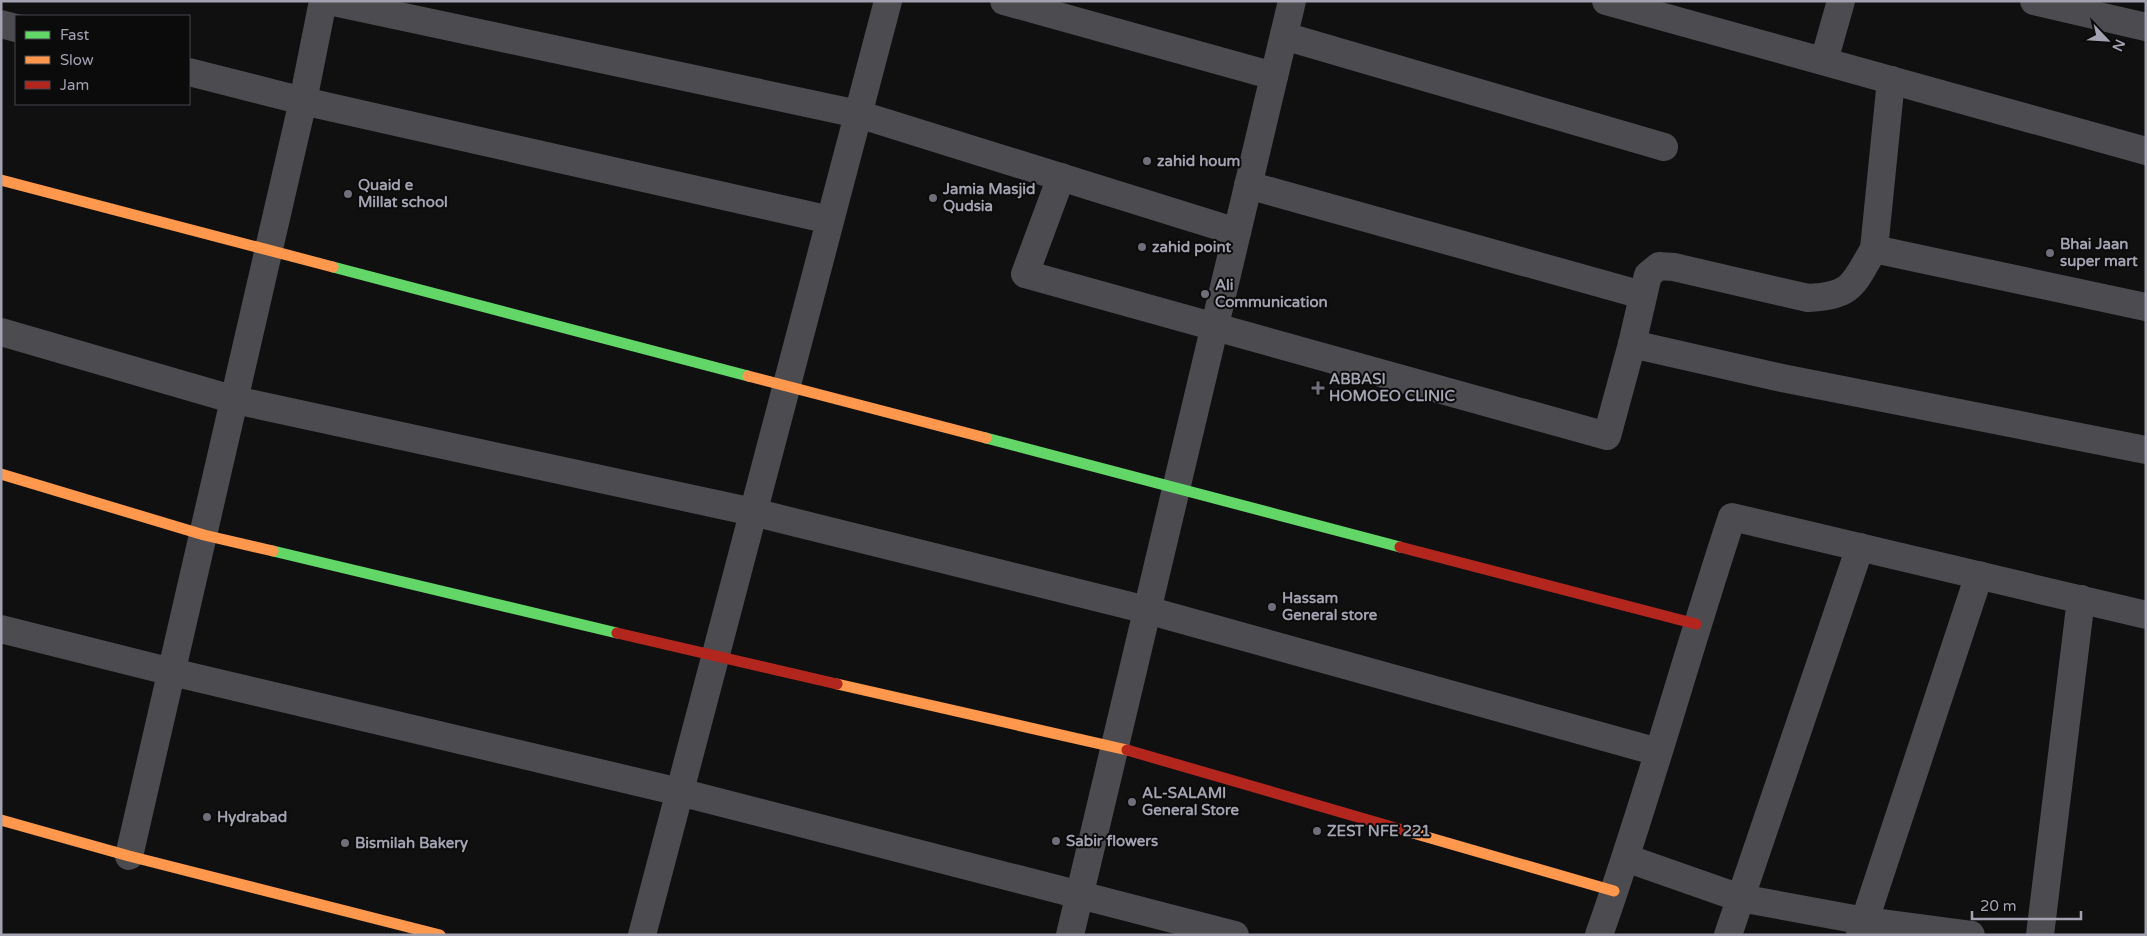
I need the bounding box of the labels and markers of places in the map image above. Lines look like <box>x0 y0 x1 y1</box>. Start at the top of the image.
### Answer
place label: zahid houm <box>1157 152 1240 170</box>
marker: zahid houm <box>1141 155 1153 167</box>
place label: Quaid e Millat school <box>358 176 448 211</box>
place label: Jamia Masjid Qudsia <box>942 180 1035 215</box>
marker: Quaid e Millat school <box>342 188 354 200</box>
marker: Jamia Masjid Qudsia <box>927 192 939 204</box>
place label: Bhai Jaan super mart <box>2060 235 2138 271</box>
place label: zahid point <box>1152 238 1231 257</box>
marker: zahid point <box>1136 241 1148 253</box>
marker: Bhai Jaan super mart <box>2044 247 2056 259</box>
place label: Ali Communication <box>1215 276 1328 311</box>
marker: Ali Communication <box>1199 288 1211 300</box>
place label: ABBASI HOMOEO CLINIC <box>1329 370 1455 405</box>
marker: ABBASI HOMOEO CLINIC <box>1311 381 1325 395</box>
place label: Hassam General store <box>1282 589 1378 624</box>
marker: Hassam General store <box>1266 601 1278 613</box>
place label: AL-SALAMI General Store <box>1142 784 1239 819</box>
marker: AL-SALAMI General Store <box>1126 796 1138 808</box>
place label: Hydrabad <box>217 808 287 827</box>
marker: Hydrabad <box>201 811 213 823</box>
place label: ZEST NFE 221 <box>1327 822 1431 840</box>
marker: ZEST NFE 221 <box>1311 825 1323 837</box>
place label: Sabir flowers <box>1066 832 1158 850</box>
place label: Bismilah Bakery <box>355 834 468 853</box>
marker: Sabir flowers <box>1050 835 1062 847</box>
marker: Bismilah Bakery <box>339 837 351 849</box>

